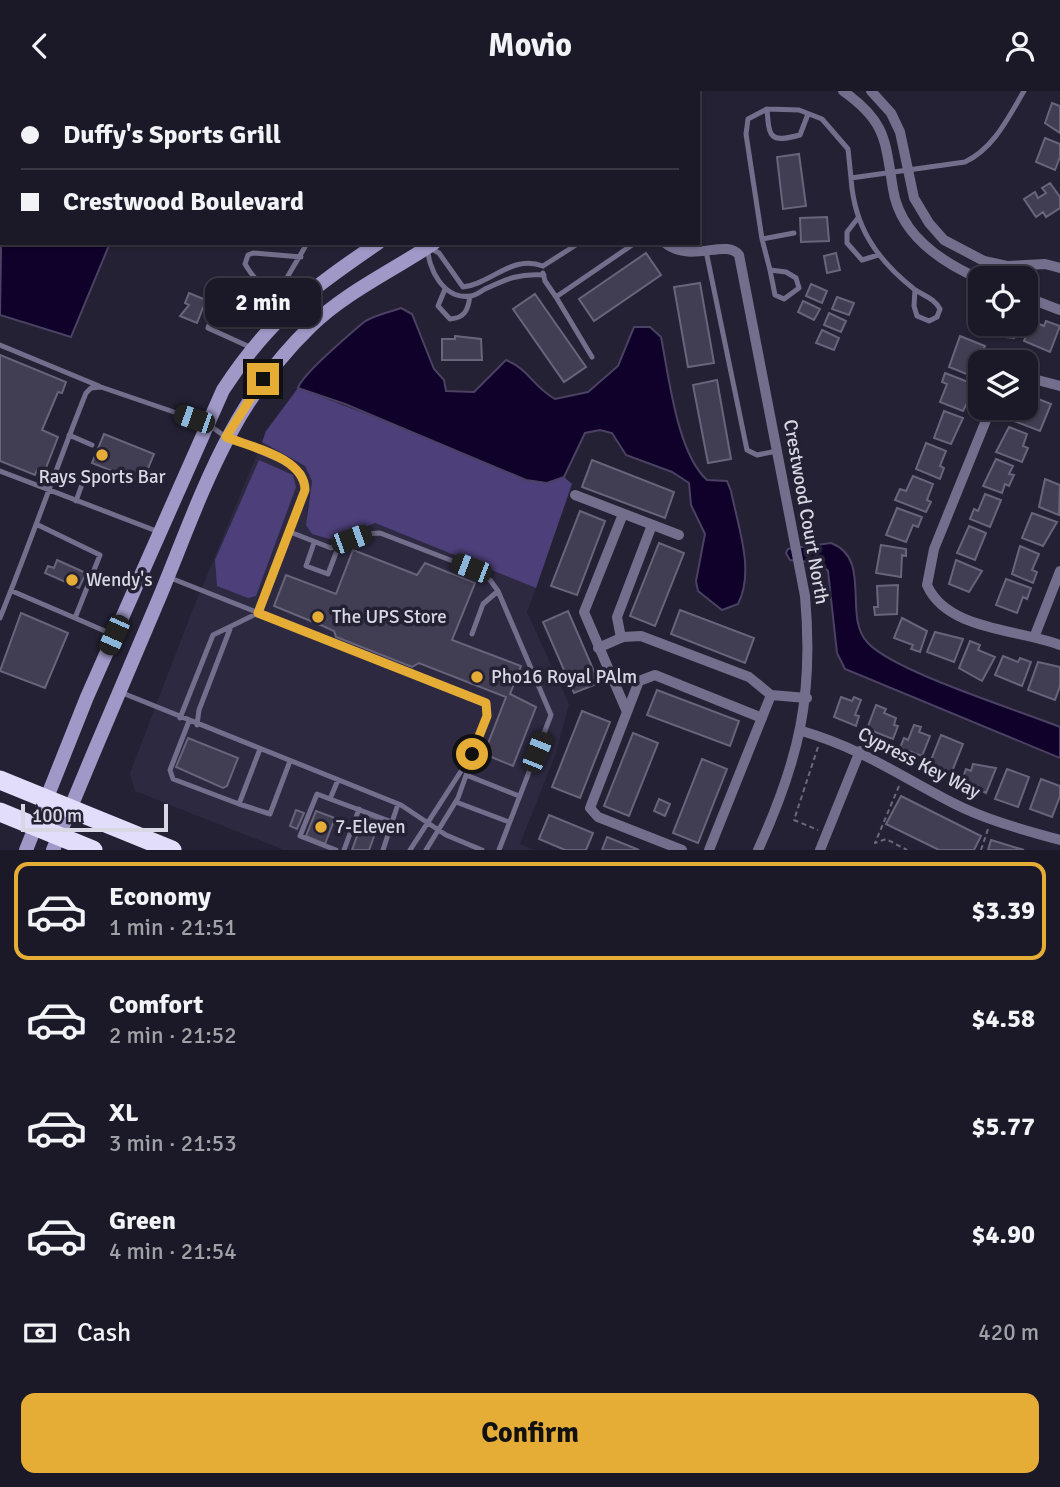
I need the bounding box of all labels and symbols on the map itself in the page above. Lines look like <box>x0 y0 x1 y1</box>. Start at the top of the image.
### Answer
callout: 2 min <box>205 278 321 327</box>
route end <box>247 363 279 395</box>
car <box>171 402 218 436</box>
street label: Crestwood Court North <box>778 418 834 606</box>
marker: Rays Sports Bar <box>94 447 110 463</box>
place label: Rays Sports Bar <box>38 465 166 489</box>
car <box>328 522 375 556</box>
car <box>448 551 495 585</box>
place label: Wendy's <box>86 568 152 592</box>
marker: Wendy's <box>64 572 80 588</box>
place label: The UPS Store <box>332 605 447 629</box>
marker: The UPS Store <box>310 609 326 625</box>
car <box>96 612 133 658</box>
place label: Pho16 Royal PAlm <box>491 665 637 689</box>
marker: Pho16 Royal PAlm <box>469 669 485 685</box>
street label: Cypress Key Way <box>854 722 984 804</box>
car <box>520 729 555 775</box>
route start <box>456 738 488 770</box>
scale bar <box>21 801 168 833</box>
place label: 7-Eleven <box>335 815 406 839</box>
marker: 7-Eleven <box>313 819 329 835</box>

